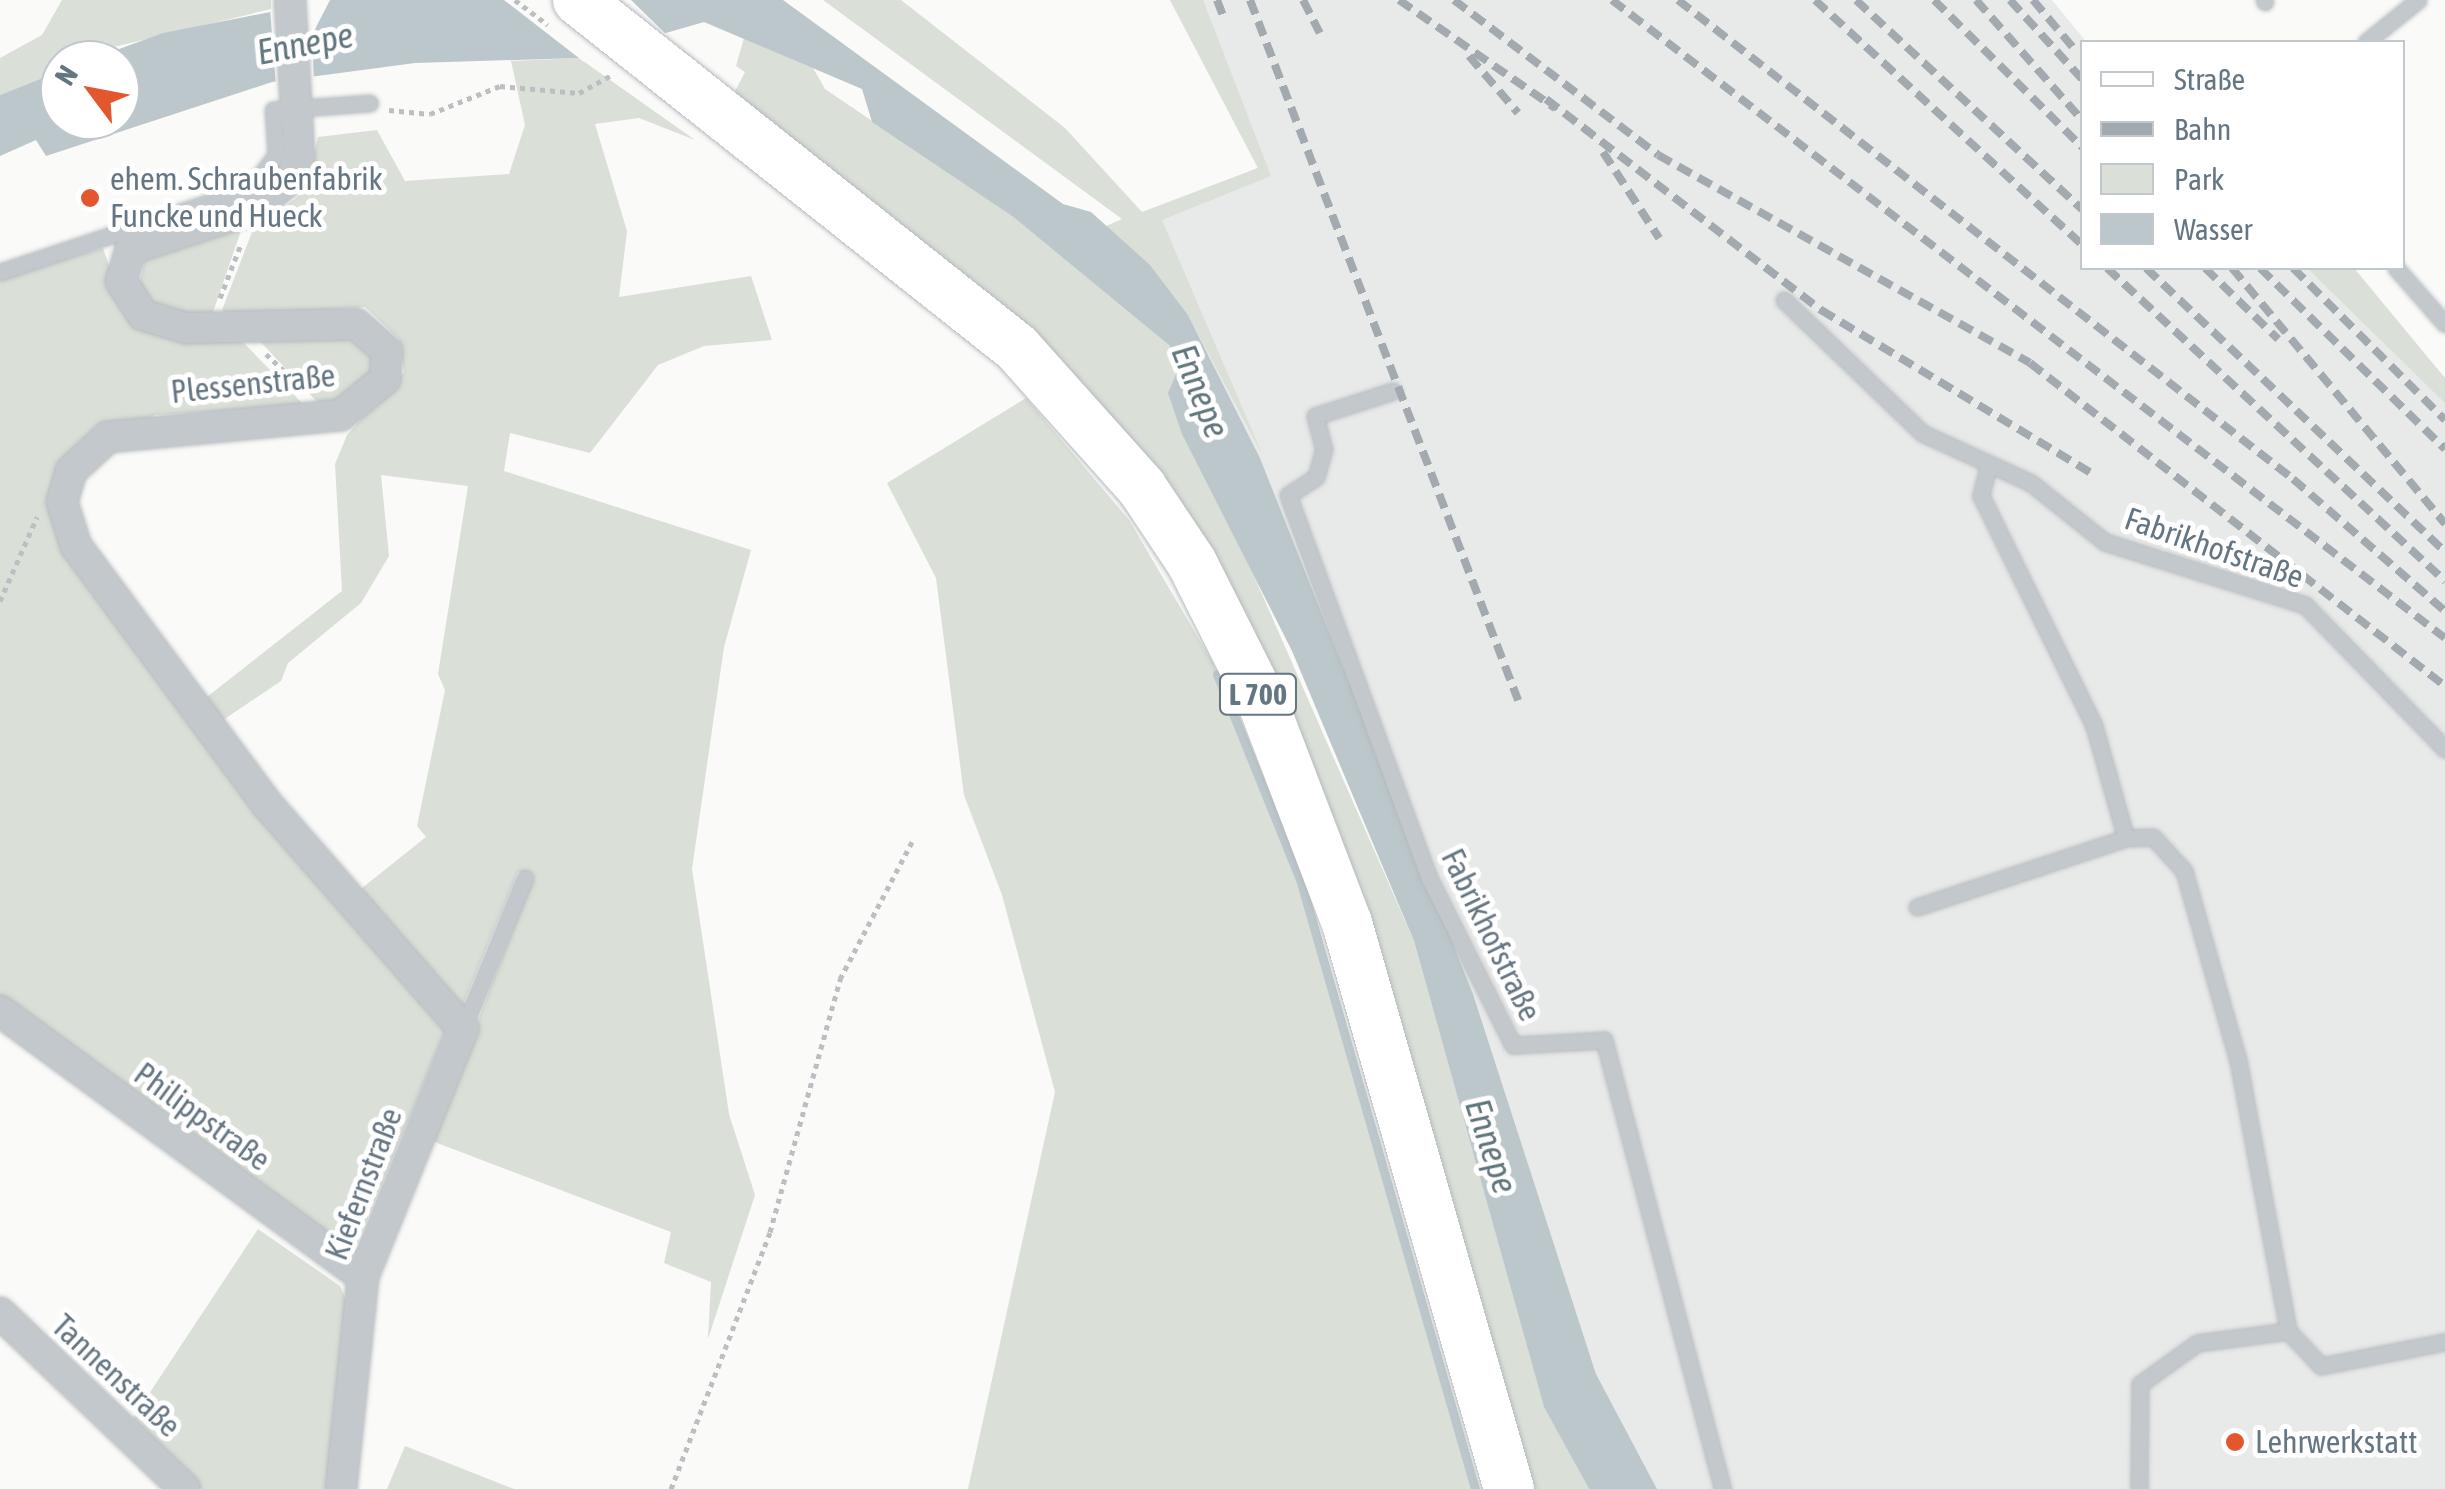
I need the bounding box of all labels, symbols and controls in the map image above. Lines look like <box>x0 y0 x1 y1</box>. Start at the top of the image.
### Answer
water label: Ennepe <box>253 13 357 73</box>
north arrow <box>40 40 140 140</box>
legend <box>2080 40 2405 270</box>
text: N <box>48 60 84 91</box>
text: Straße <box>2174 62 2245 96</box>
text: Bahn <box>2174 112 2231 146</box>
place label: ehem. Schraubenfabrik Funcke und Hueck <box>110 161 383 236</box>
text: Park <box>2174 162 2224 196</box>
marker: ehem. Schraubenfabrik Funcke und Hueck <box>79 187 101 209</box>
text: Wasser <box>2174 212 2252 246</box>
water label: Ennepe <box>1163 338 1239 444</box>
street label: Plessenstraße <box>169 356 337 412</box>
street label: Fabrikhofstraße <box>2120 500 2308 596</box>
road number: L 700 <box>1218 669 1298 719</box>
street label: Fabrikhofstraße <box>1433 843 1549 1027</box>
street label: Philippstraße <box>127 1055 277 1179</box>
water label: Ennepe <box>1457 1093 1527 1199</box>
street label: Kiefernstraße <box>317 1103 411 1265</box>
street label: Tannenstraße <box>44 1307 188 1445</box>
place label: Lehrwerkstatt <box>2255 1423 2418 1461</box>
marker: Lehrwerkstatt <box>2224 1431 2246 1453</box>

